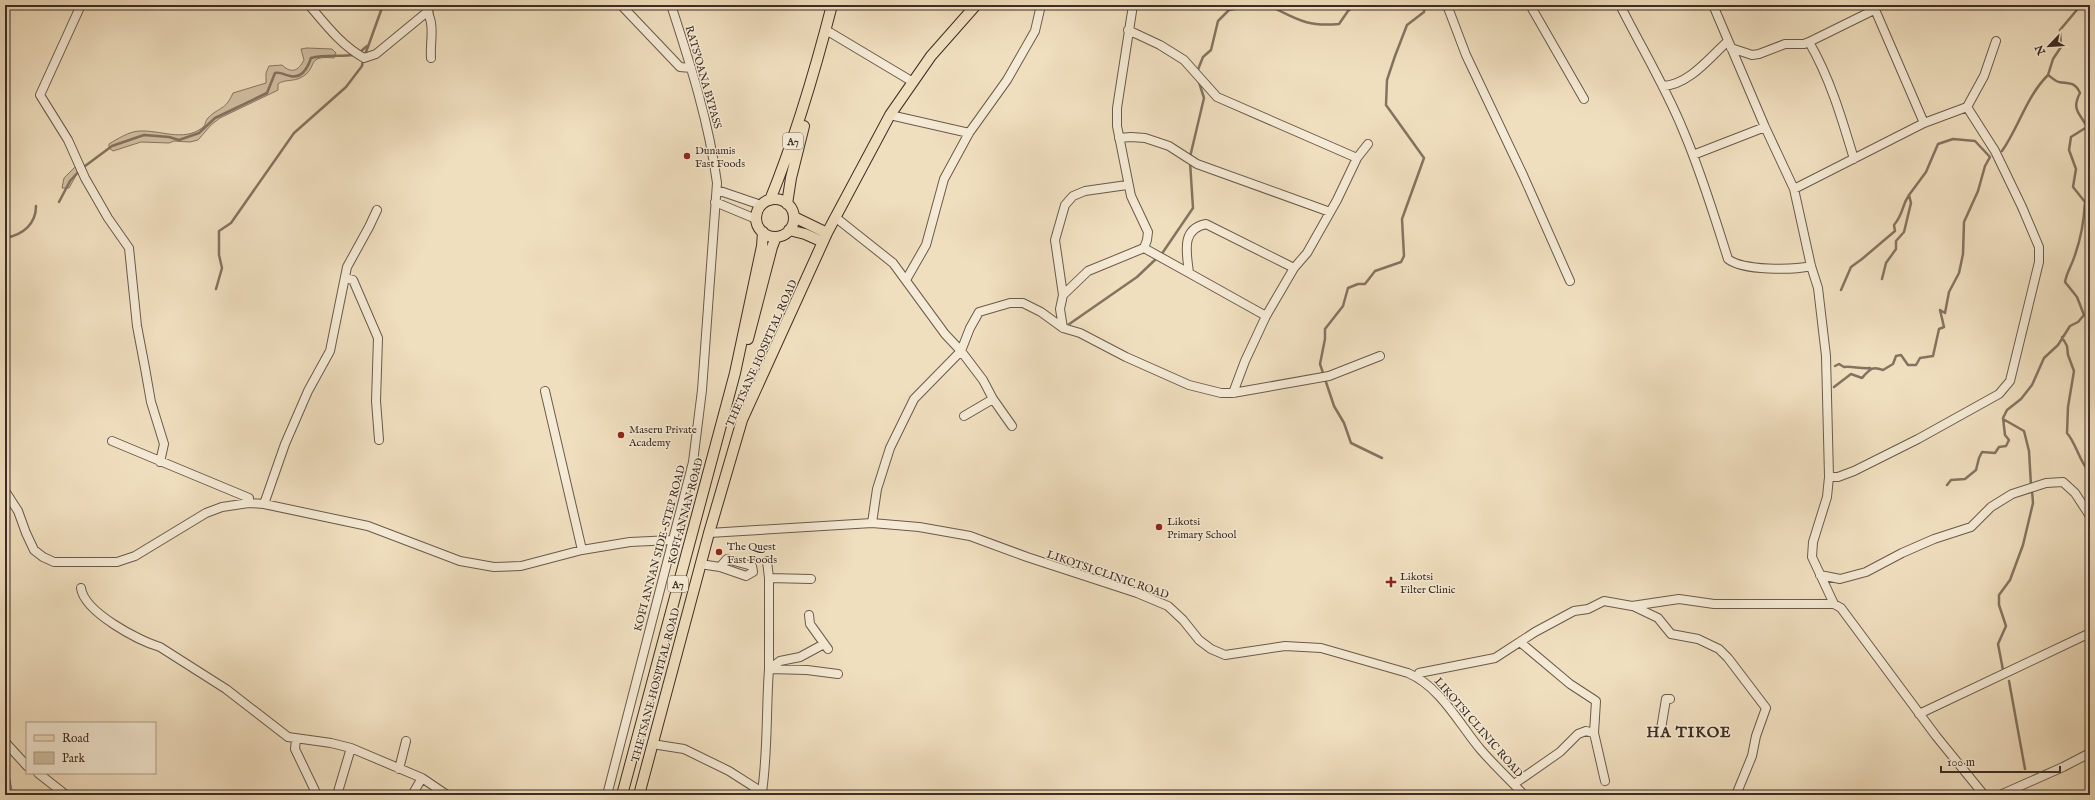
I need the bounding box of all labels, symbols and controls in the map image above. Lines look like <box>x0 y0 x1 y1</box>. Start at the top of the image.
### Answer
street label: RATS'OANA BYPASS <box>682 24 725 131</box>
north arrow <box>2029 26 2069 66</box>
text: N <box>2032 42 2050 58</box>
road number: A7 <box>783 133 803 149</box>
place label: Dunamis Fast Foods <box>695 144 745 171</box>
marker: Dunamis Fast Foods <box>682 151 692 161</box>
street label: THETSANE HOSPITAL ROAD <box>723 278 801 429</box>
place label: Maseru Private Academy <box>628 423 697 450</box>
marker: Maseru Private Academy <box>616 430 626 440</box>
street label: KOFI ANNAN ROAD <box>665 456 707 566</box>
street label: KOFI ANNAN SIDE-STEP ROAD <box>631 463 689 633</box>
place label: Likotsi Primary School <box>1167 515 1236 542</box>
marker: Likotsi Primary School <box>1154 522 1164 532</box>
place label: The Quest Fast Foods <box>727 540 777 567</box>
marker: The Quest Fast Foods <box>714 547 724 557</box>
street label: LIKOTSI CLINIC ROAD <box>1045 547 1171 603</box>
place label: Likotsi Filter Clinic <box>1400 570 1456 597</box>
road number: A7 <box>668 576 688 592</box>
marker: Likotsi Filter Clinic <box>1385 576 1397 588</box>
street label: THETSANE HOSPITAL ROAD <box>629 606 683 764</box>
street label: LIKOTSI CLINIC ROAD <box>1431 675 1526 781</box>
legend <box>26 722 156 774</box>
district label: HA TIKOE <box>1647 723 1731 742</box>
text: Road <box>62 731 90 746</box>
scale bar <box>1941 748 2060 774</box>
text: Park <box>62 751 85 766</box>
text: 100 m <box>1947 755 1975 770</box>

